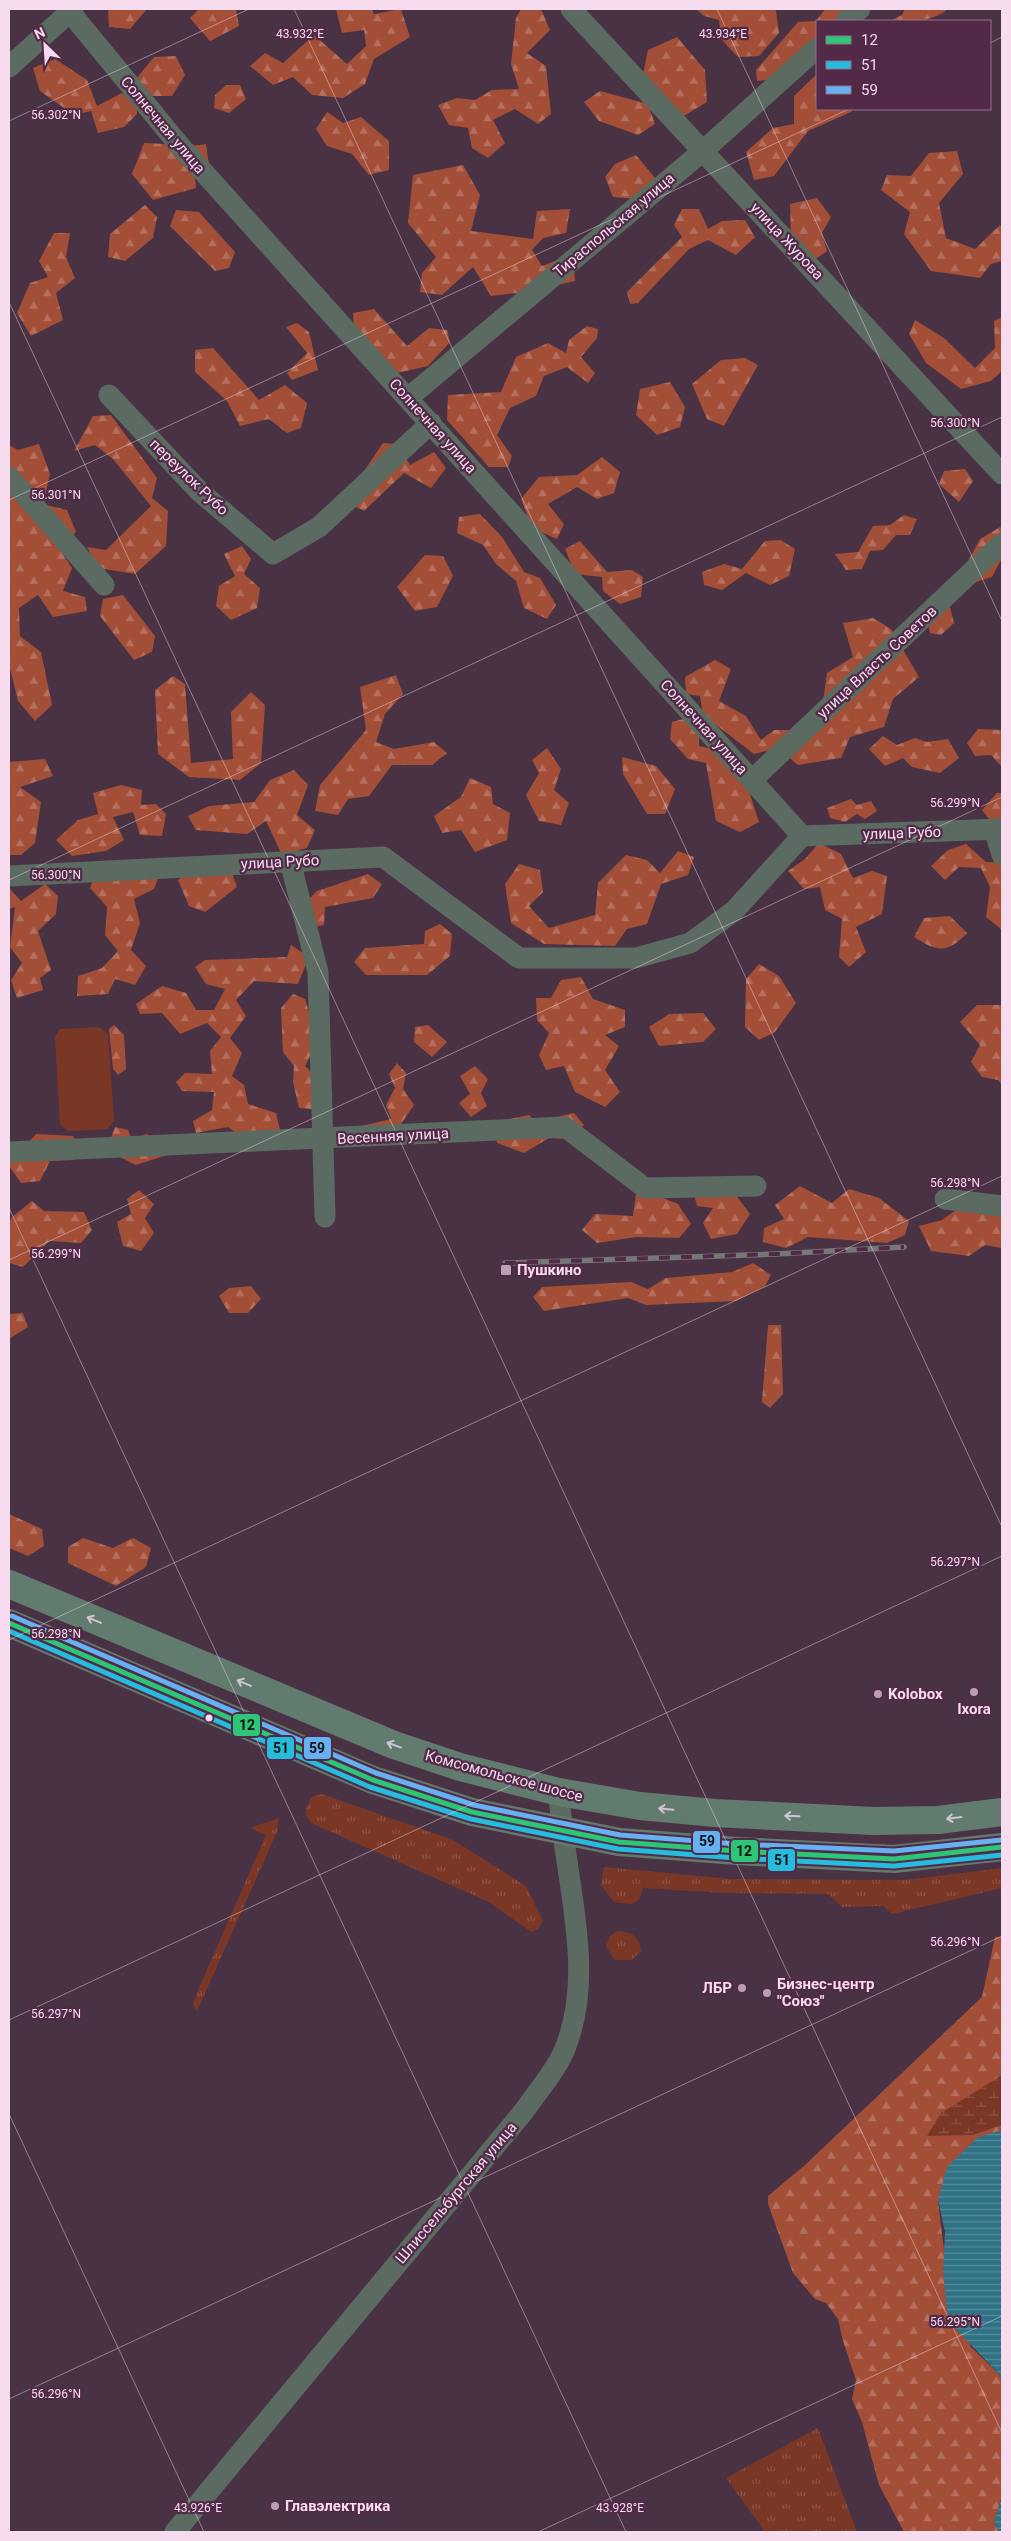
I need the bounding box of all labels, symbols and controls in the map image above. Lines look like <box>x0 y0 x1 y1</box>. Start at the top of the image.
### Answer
north arrow <box>20 20 70 70</box>
legend <box>816 20 991 110</box>
text: N <box>32 24 47 43</box>
text: 43.932°E <box>276 27 324 41</box>
text: 43.934°E <box>699 27 747 41</box>
text: 12 <box>861 31 878 49</box>
text: 51 <box>861 56 878 74</box>
street label: Солнечная улица <box>117 73 209 177</box>
text: 59 <box>861 81 878 99</box>
text: 56.302°N <box>31 108 81 122</box>
street label: Тираспольская улица <box>550 169 678 281</box>
street label: улица Журова <box>747 199 827 283</box>
street label: Солнечная улица <box>386 375 480 477</box>
text: 56.300°N <box>930 416 980 430</box>
street label: переулок Рубо <box>146 435 232 519</box>
text: 56.301°N <box>31 488 81 502</box>
street label: улица Власть Советов <box>814 602 940 722</box>
street label: Солнечная улица <box>657 676 751 778</box>
text: 56.299°N <box>930 796 980 810</box>
street label: улица Рубо <box>862 823 942 843</box>
street label: улица Рубо <box>240 851 320 873</box>
text: 56.300°N <box>31 868 81 882</box>
street label: Весенняя улица <box>337 1124 449 1148</box>
text: 56.298°N <box>930 1176 980 1190</box>
text: 56.299°N <box>31 1247 81 1261</box>
place label: Пушкино <box>517 1261 581 1279</box>
marker: Пушкино <box>499 1263 513 1277</box>
text: 56.297°N <box>930 1555 980 1569</box>
one-way arrow <box>87 1615 102 1625</box>
text: 56.298°N <box>31 1627 81 1641</box>
one-way arrow <box>237 1678 252 1688</box>
place label: Kolobox <box>888 1685 943 1703</box>
marker: Ixora <box>968 1686 980 1698</box>
marker: Kolobox <box>872 1688 884 1700</box>
place label: Ixora <box>957 1700 991 1718</box>
unlabelled marker <box>204 1713 214 1723</box>
line badge: 12 <box>232 1713 261 1737</box>
text: 12 <box>239 1717 255 1733</box>
line badge: 51 <box>266 1736 295 1760</box>
line badge: 59 <box>303 1736 332 1760</box>
text: 51 <box>273 1740 289 1756</box>
text: 59 <box>309 1740 325 1756</box>
one-way arrow <box>387 1740 402 1749</box>
street label: Комсомольское шоссе <box>423 1746 585 1806</box>
one-way arrow <box>659 1804 675 1813</box>
one-way arrow <box>784 1811 800 1821</box>
one-way arrow <box>946 1813 962 1823</box>
line badge: 59 <box>692 1830 721 1854</box>
text: 59 <box>699 1833 715 1849</box>
line badge: 12 <box>730 1839 759 1863</box>
text: 12 <box>736 1843 752 1859</box>
line badge: 51 <box>767 1848 796 1872</box>
text: 51 <box>774 1852 790 1868</box>
text: 56.296°N <box>930 1935 980 1949</box>
place label: Бизнес-центр "Союз" <box>777 1975 875 2010</box>
place label: ЛБР <box>702 1979 732 1997</box>
marker: ЛБР <box>736 1982 748 1994</box>
marker: Бизнес-центр "Союз" <box>761 1987 773 1999</box>
text: 56.297°N <box>31 2007 81 2021</box>
street label: Шлиссельбургская улица <box>391 2119 521 2267</box>
text: 56.295°N <box>930 2315 980 2329</box>
text: 56.296°N <box>31 2387 81 2401</box>
place label: Главэлектрика <box>285 2497 390 2515</box>
marker: Главэлектрика <box>269 2500 281 2512</box>
text: 43.926°E <box>174 2501 222 2515</box>
text: 43.928°E <box>596 2501 644 2515</box>

